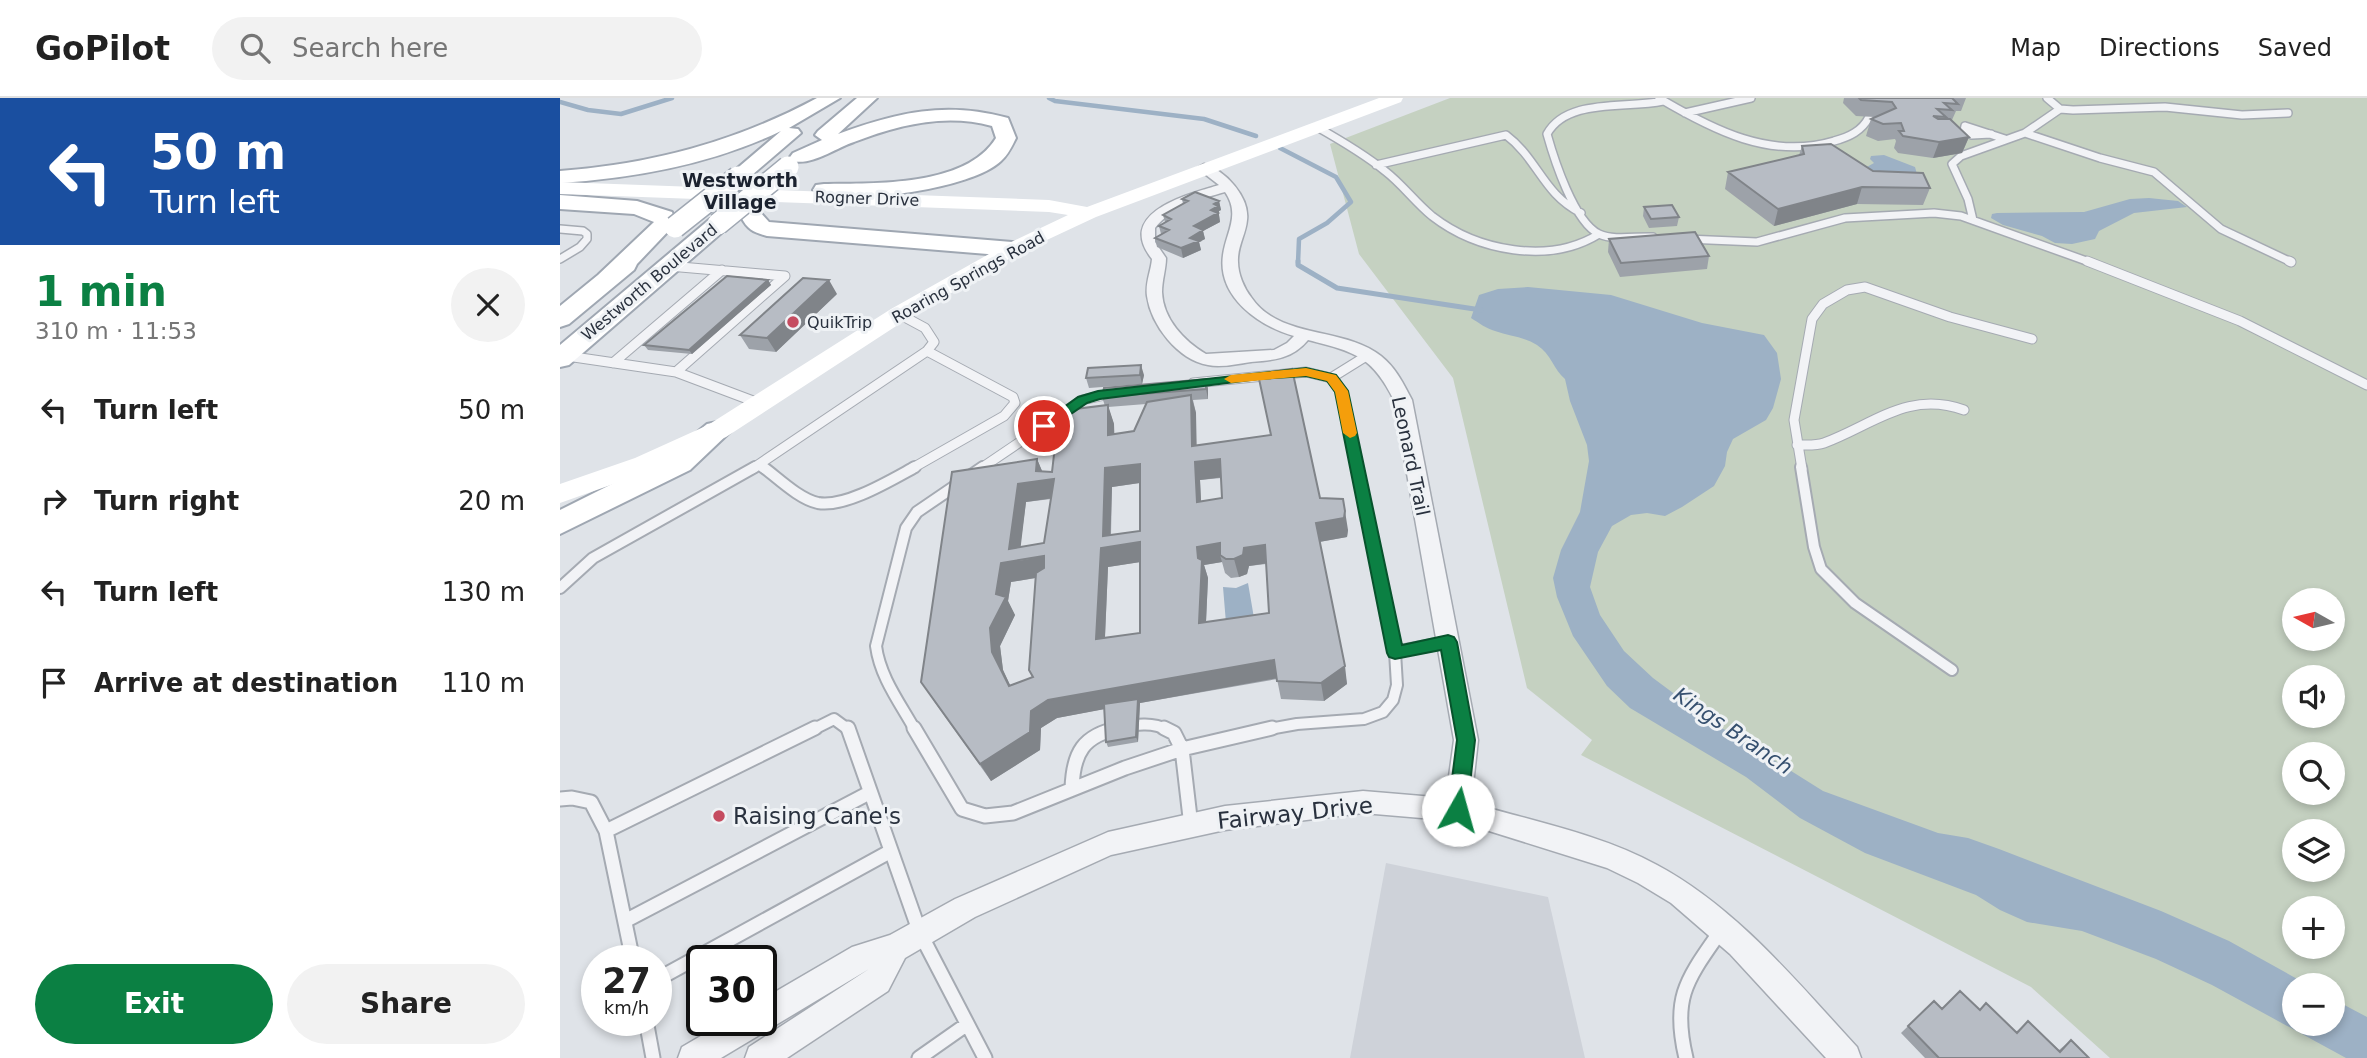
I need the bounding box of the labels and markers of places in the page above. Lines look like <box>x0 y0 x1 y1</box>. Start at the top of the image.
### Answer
place label: QuikTrip <box>807 313 872 332</box>
marker: QuikTrip <box>785 314 801 330</box>
pin <box>1014 396 1074 456</box>
place label: Raising Cane's <box>733 803 901 829</box>
marker: Raising Cane's <box>711 808 727 824</box>

